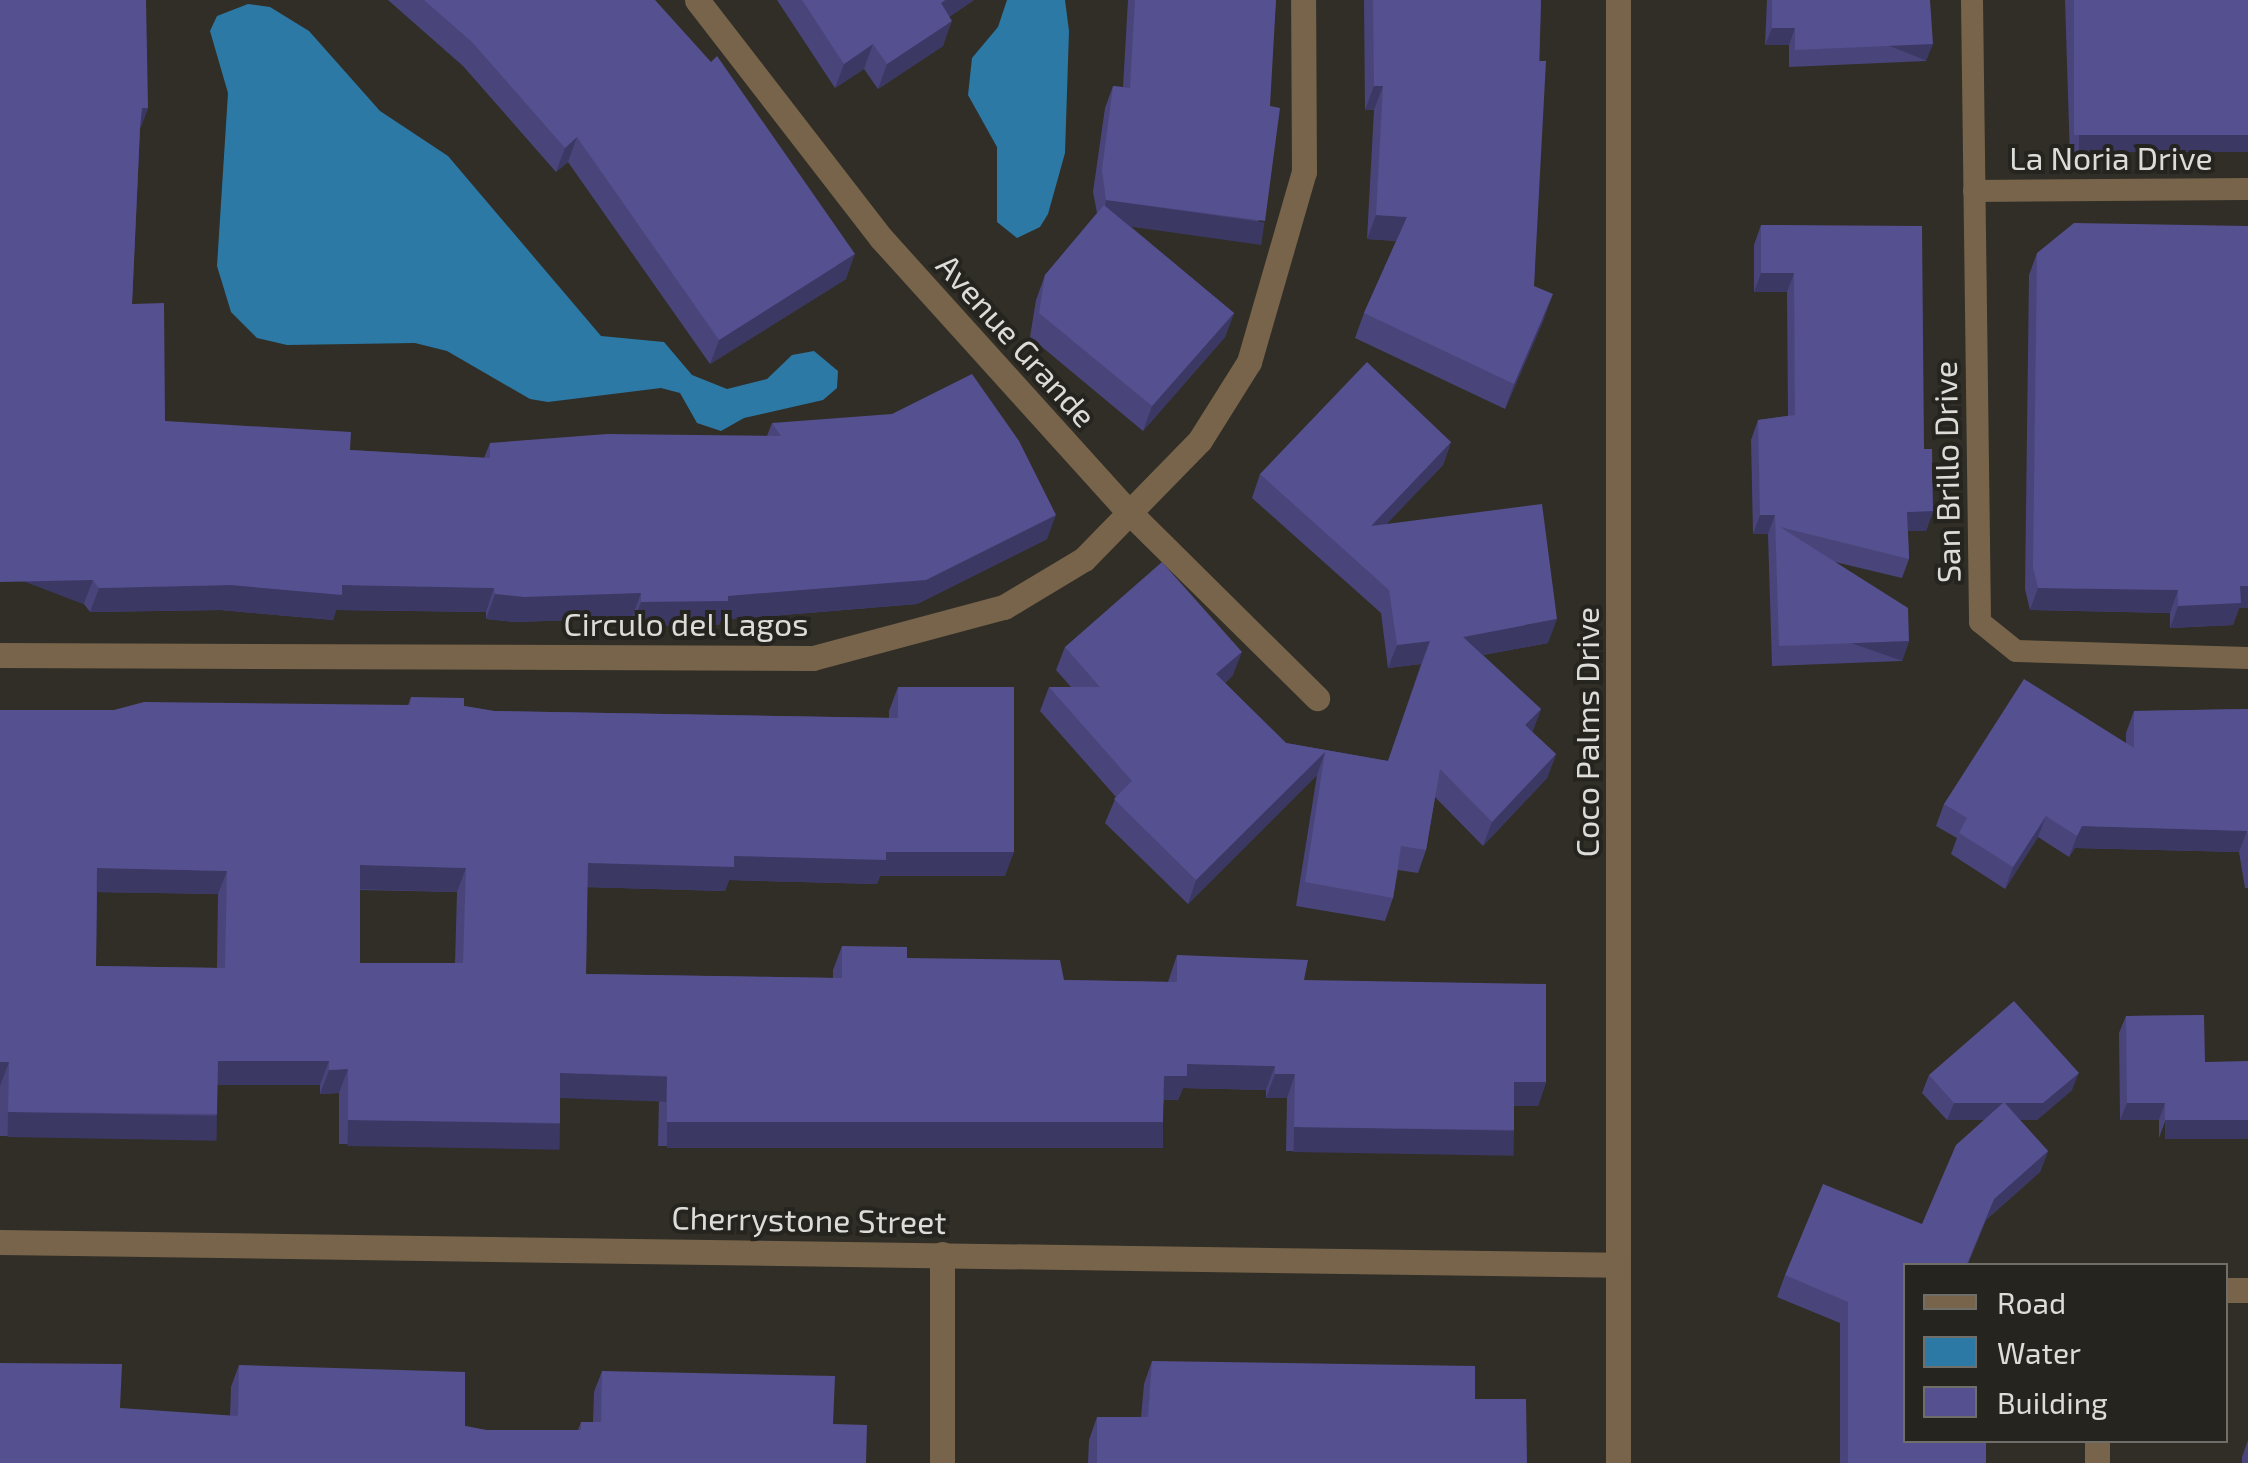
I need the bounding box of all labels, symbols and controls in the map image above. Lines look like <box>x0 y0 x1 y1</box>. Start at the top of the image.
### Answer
street label: La Noria Drive <box>2009 138 2213 176</box>
street label: Avenue Grande <box>929 246 1105 434</box>
street label: San Brillo Drive <box>1925 361 1967 583</box>
street label: Circulo del Lagos <box>563 604 809 642</box>
street label: Coco Palms Drive <box>1567 607 1605 857</box>
street label: Cherrystone Street <box>671 1197 947 1241</box>
legend <box>1903 1263 2228 1443</box>
text: Road <box>1997 1284 2066 1320</box>
text: Water <box>1997 1334 2081 1370</box>
text: Building <box>1997 1384 2108 1420</box>

